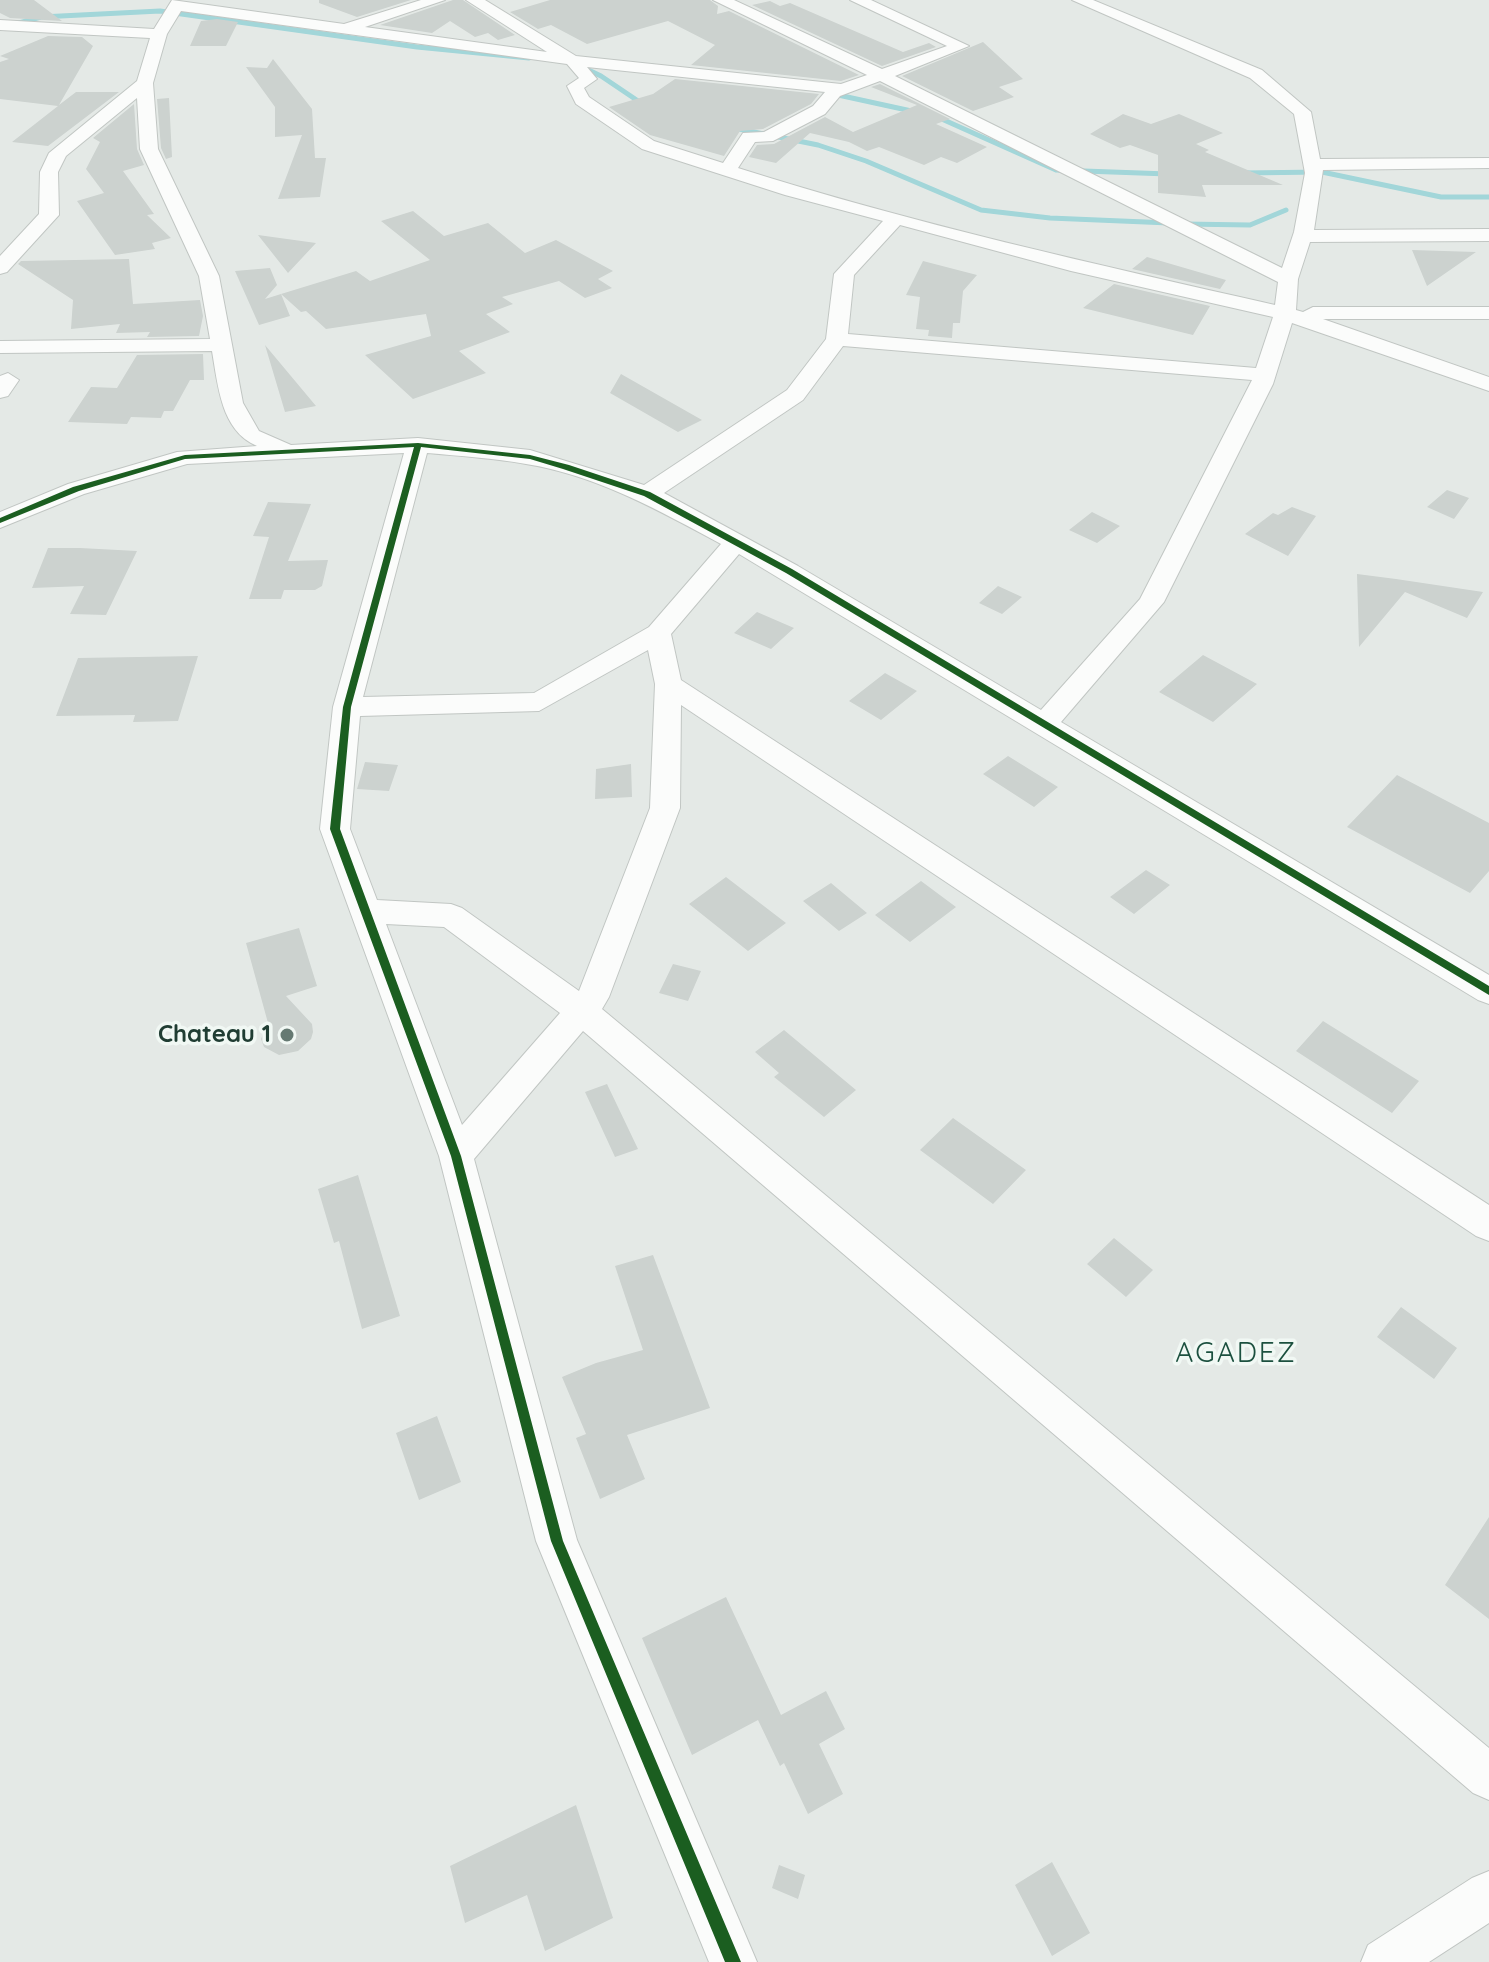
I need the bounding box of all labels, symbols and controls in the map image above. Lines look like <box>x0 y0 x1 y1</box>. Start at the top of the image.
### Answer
place label: Chateau 1 <box>158 1021 271 1049</box>
marker: Chateau 1 <box>278 1026 296 1044</box>
district label: AGADEZ <box>1175 1337 1297 1371</box>

